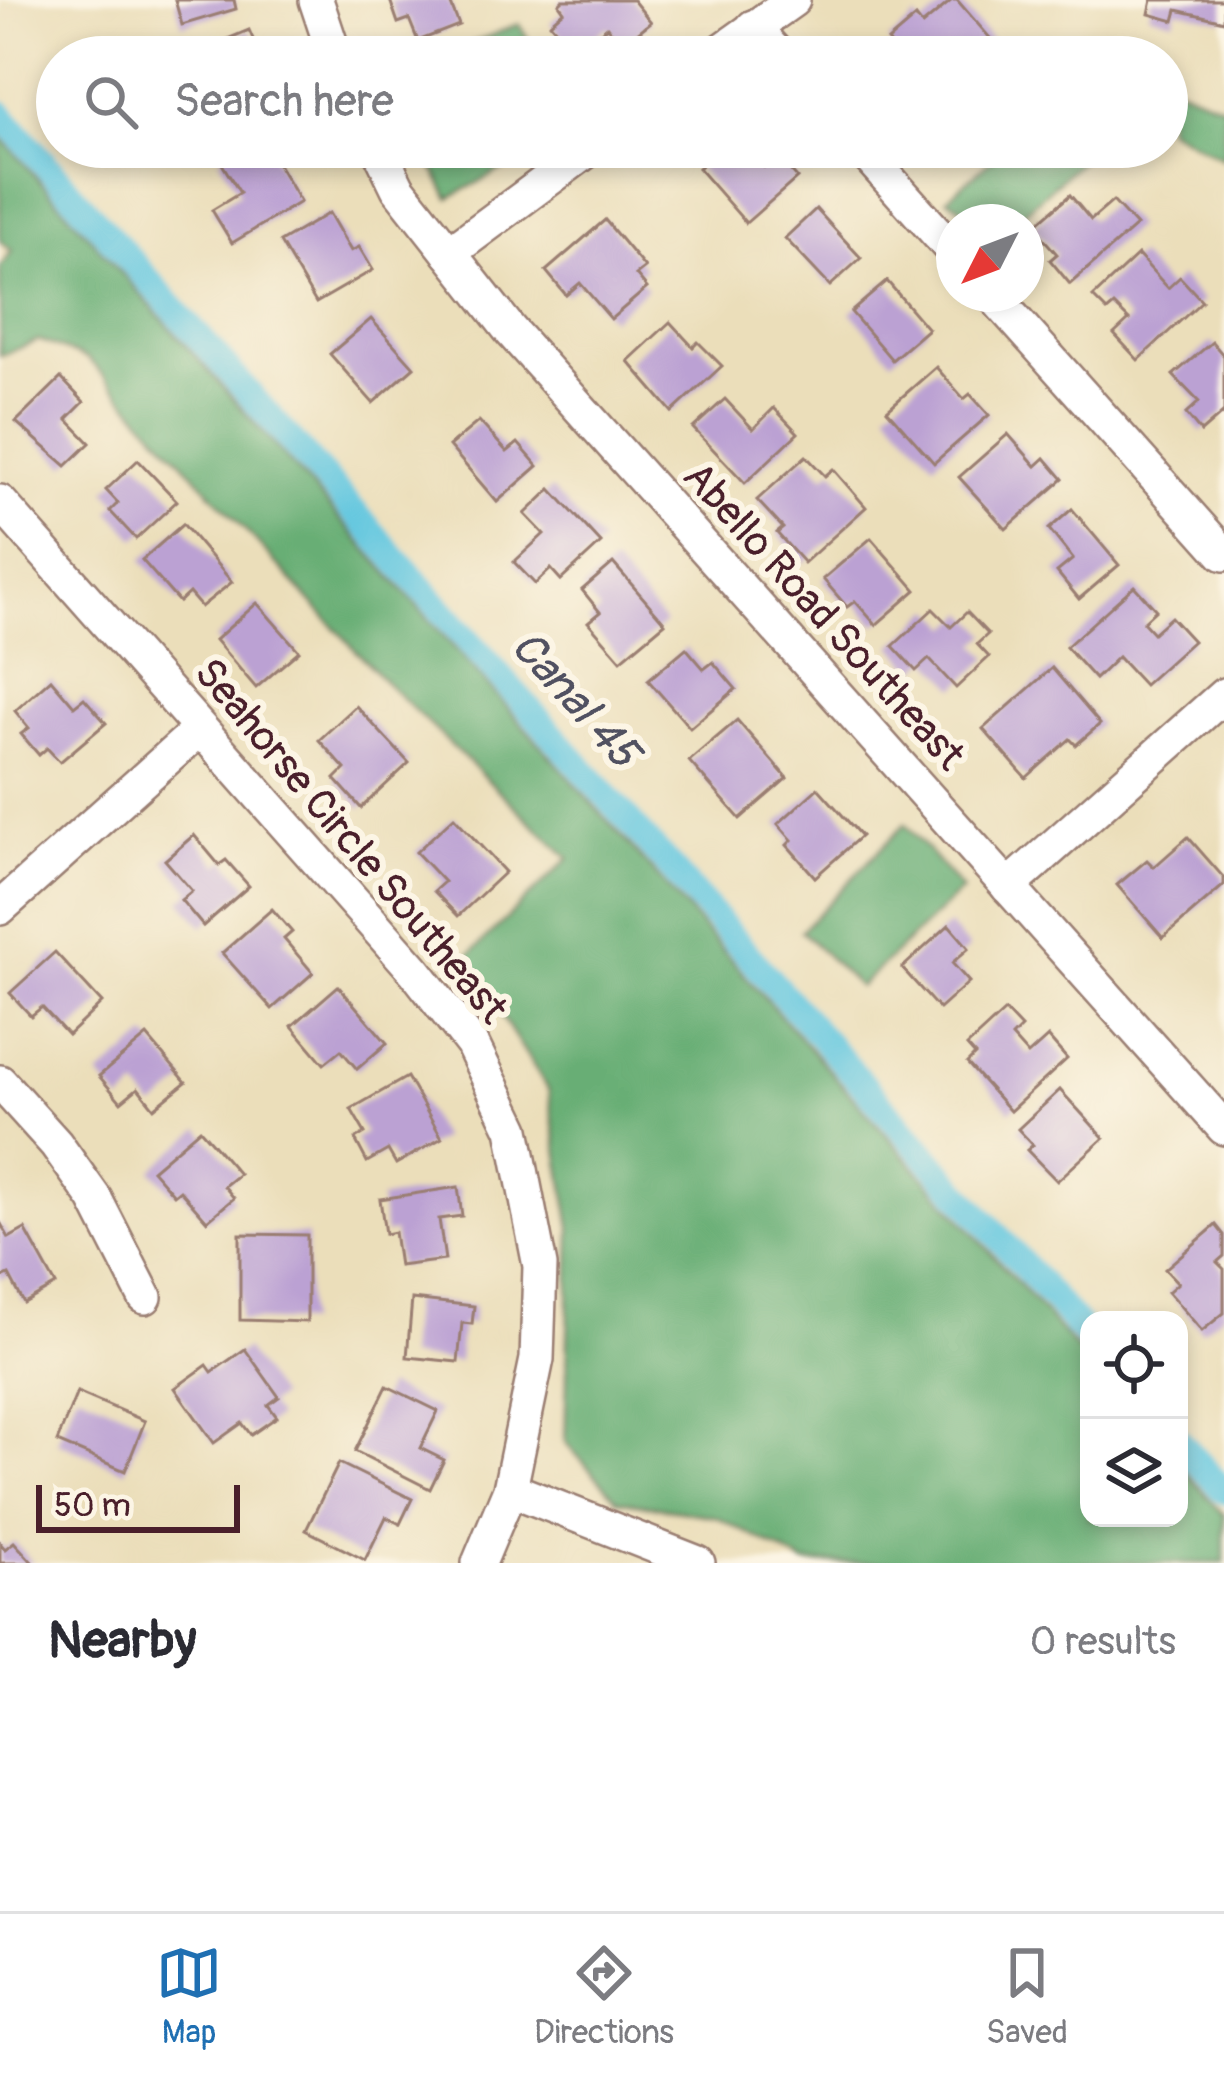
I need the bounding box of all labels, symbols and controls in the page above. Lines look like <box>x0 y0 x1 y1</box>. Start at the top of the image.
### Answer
search box <box>36 36 1188 168</box>
icon: search <box>78 69 144 135</box>
text: Search here <box>174 74 394 130</box>
north arrow <box>936 204 1044 312</box>
street label: Abello Road Southeast <box>671 451 976 781</box>
water label: Canal 45 <box>499 619 654 783</box>
street label: Seahorse Circle Southeast <box>182 648 519 1035</box>
map controls <box>1080 1311 1188 1527</box>
button: locate <box>1080 1311 1188 1419</box>
button: layers <box>1080 1419 1188 1527</box>
scale bar <box>36 1479 240 1532</box>
text: 50 m <box>54 1485 131 1526</box>
text: Nearby <box>48 1609 196 1673</box>
text: 0 results <box>1030 1617 1176 1666</box>
tab: Map <box>156 1940 222 2053</box>
tab: Directions <box>534 1940 674 2053</box>
tab: Saved <box>986 1940 1068 2053</box>

